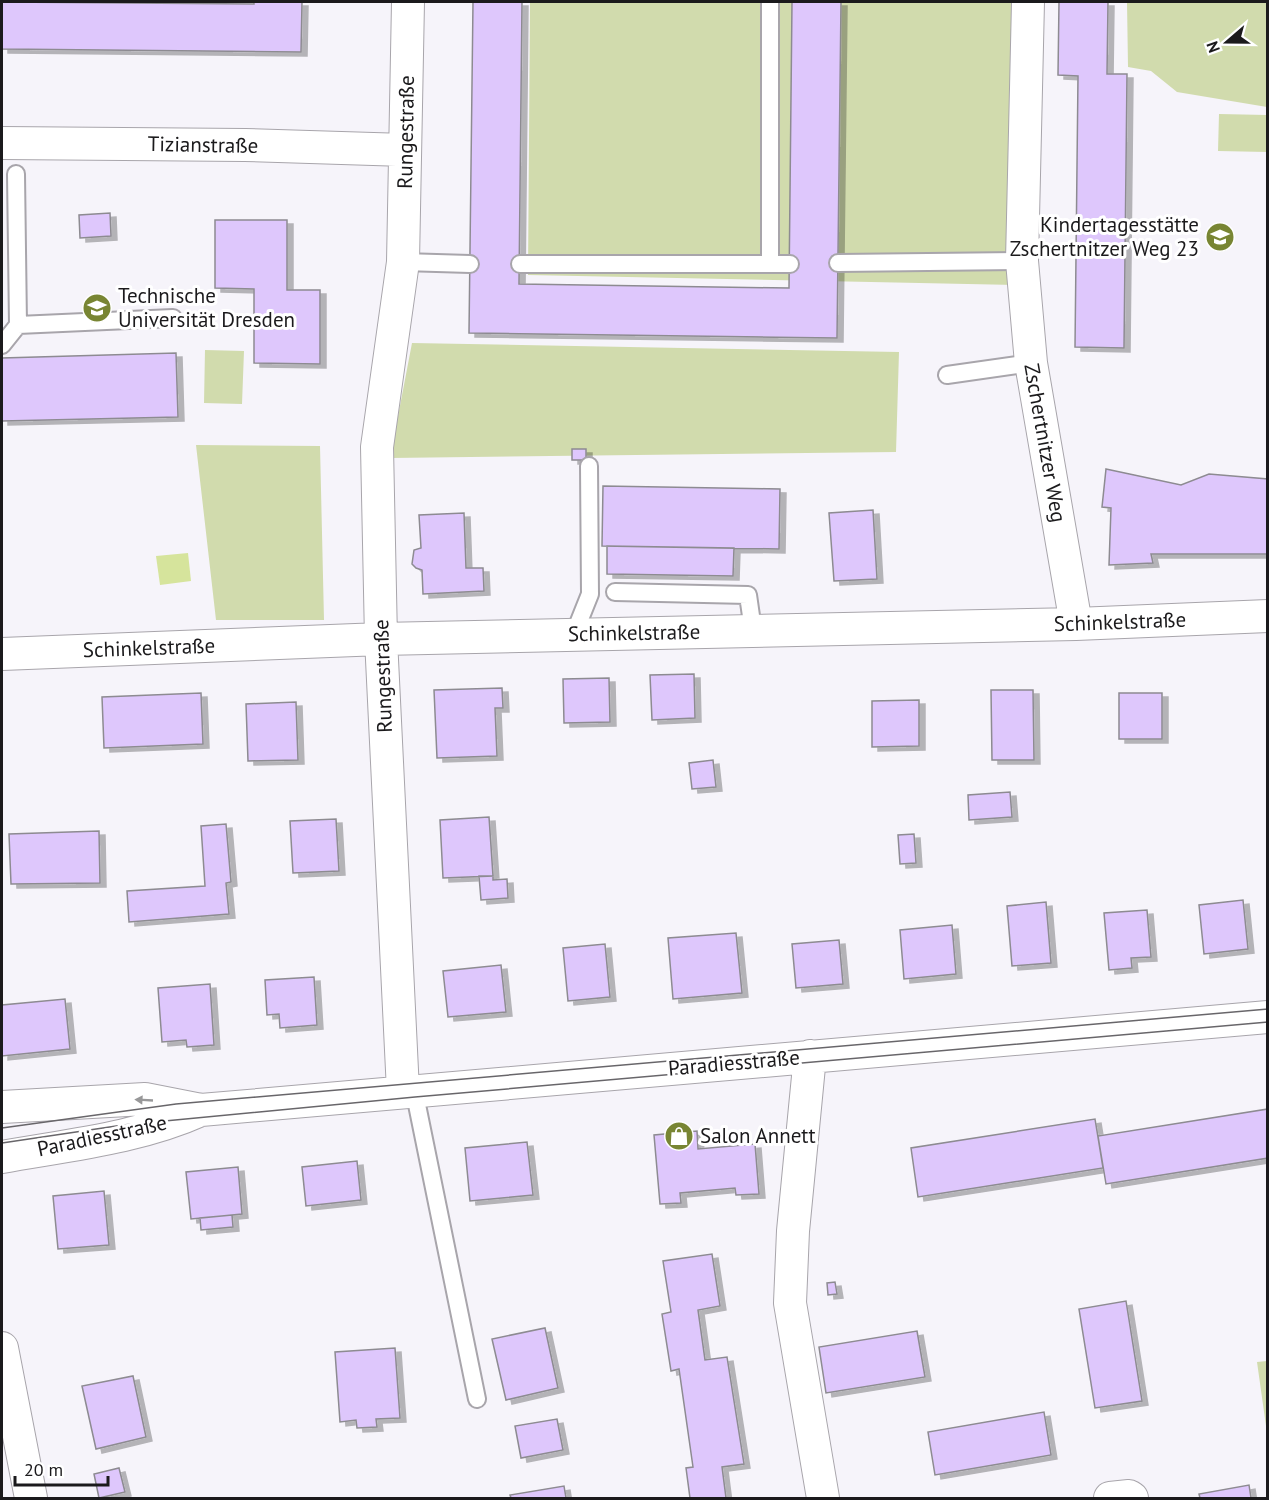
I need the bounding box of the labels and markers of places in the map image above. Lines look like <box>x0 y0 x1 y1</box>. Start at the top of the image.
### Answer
place label: Kindertagesstätte Zschertnitzer Weg 23 <box>1010 211 1199 262</box>
school or university icon: Kindertagesstätte Zschertnitzer Weg 23 <box>1204 221 1236 253</box>
place label: Technische Universität Dresden <box>118 282 295 333</box>
school or university icon: Technische Universität Dresden <box>81 292 113 324</box>
shop icon: Salon Annett <box>663 1120 695 1152</box>
place label: Salon Annett <box>700 1122 816 1149</box>

